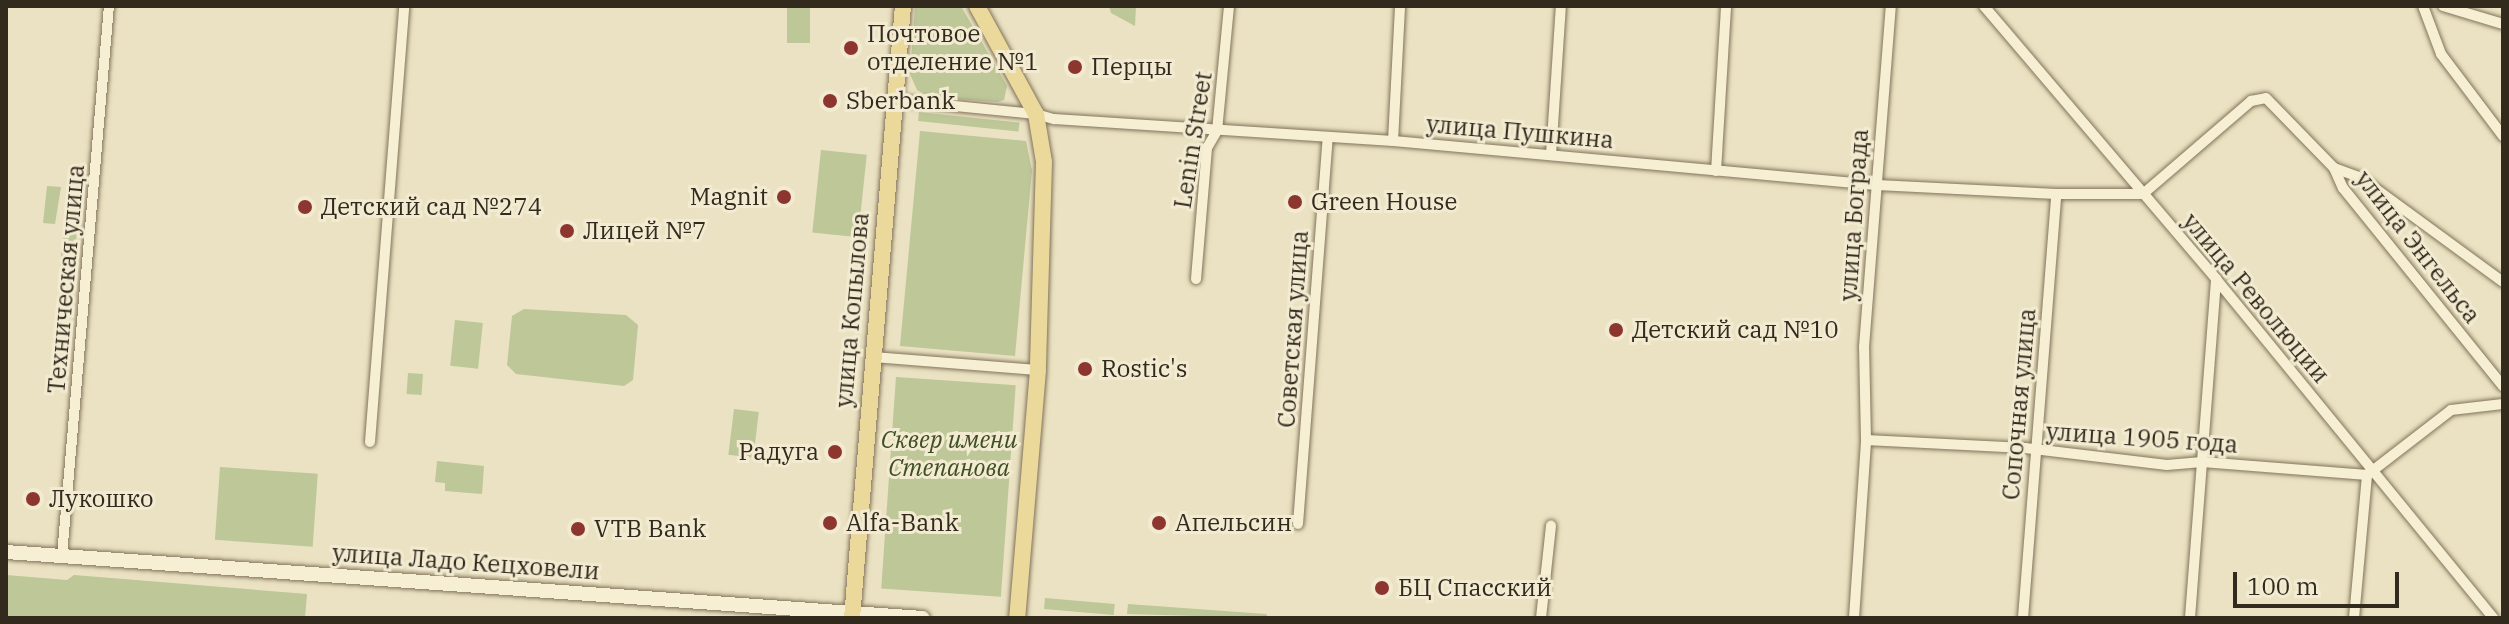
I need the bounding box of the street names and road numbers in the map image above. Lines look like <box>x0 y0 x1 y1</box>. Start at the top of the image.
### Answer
street label: Lenin Street <box>1168 69 1218 211</box>
street label: улица Пушкина <box>1425 109 1615 155</box>
street label: улица Бограда <box>1834 128 1874 302</box>
street label: Техническая улица <box>42 163 90 395</box>
street label: улица Энгельса <box>2349 165 2487 329</box>
street label: улица Революции <box>2177 207 2335 389</box>
street label: улица Копылова <box>829 211 875 409</box>
street label: Советская улица <box>1272 229 1314 429</box>
street label: Сопочная улица <box>1996 307 2042 501</box>
street label: улица 1905 года <box>2045 417 2239 459</box>
street label: улица Ладо Кецховели <box>331 538 601 586</box>

